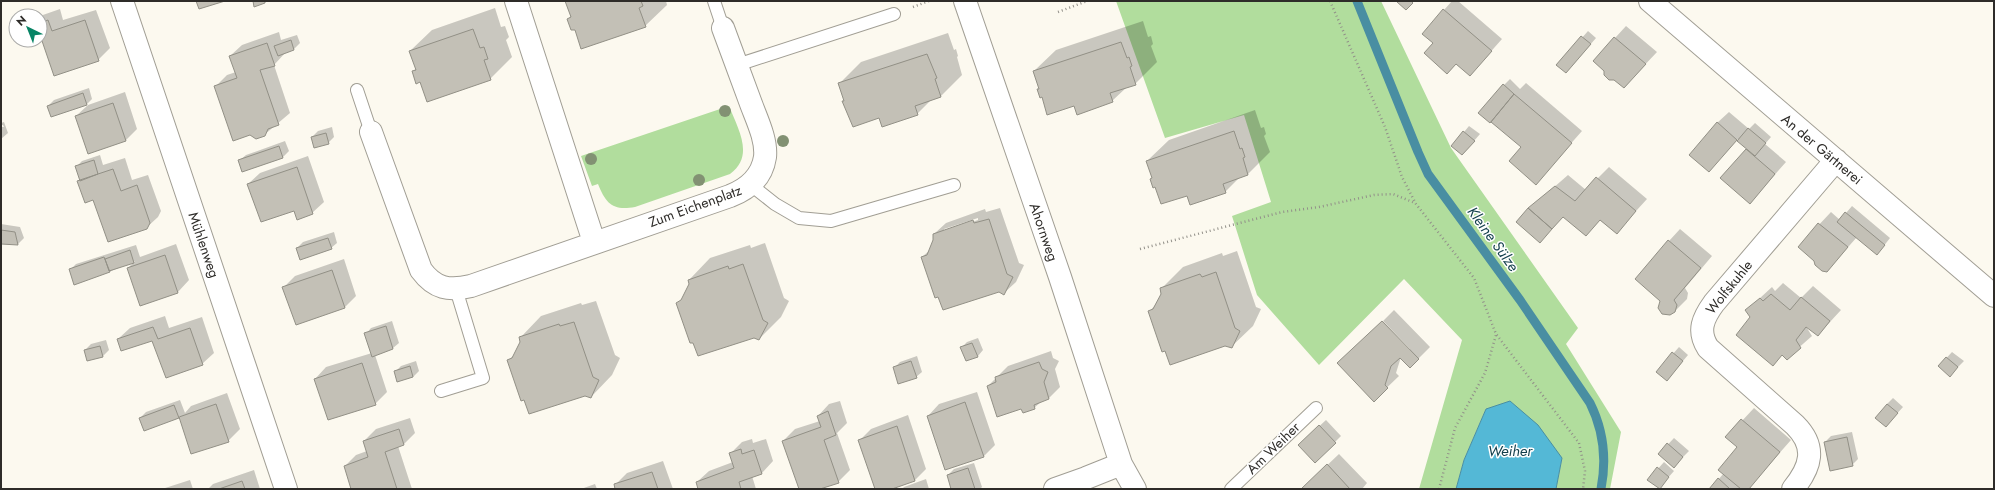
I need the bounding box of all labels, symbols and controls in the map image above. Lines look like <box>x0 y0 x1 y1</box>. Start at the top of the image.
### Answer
north arrow <box>8 8 48 48</box>
text: N <box>13 12 30 30</box>
street label: An der Gärtnerei <box>1777 109 1867 189</box>
street label: Zum Eichenplatz <box>646 180 745 232</box>
street label: Ahornweg <box>1025 200 1063 264</box>
water label: Kleine Sülze <box>1462 202 1524 276</box>
street label: Mühlenweg <box>183 209 225 281</box>
street label: Wolfskuhle <box>1701 256 1757 318</box>
street label: Am Weiher <box>1242 417 1304 479</box>
water label: Weiher <box>1488 440 1533 462</box>

